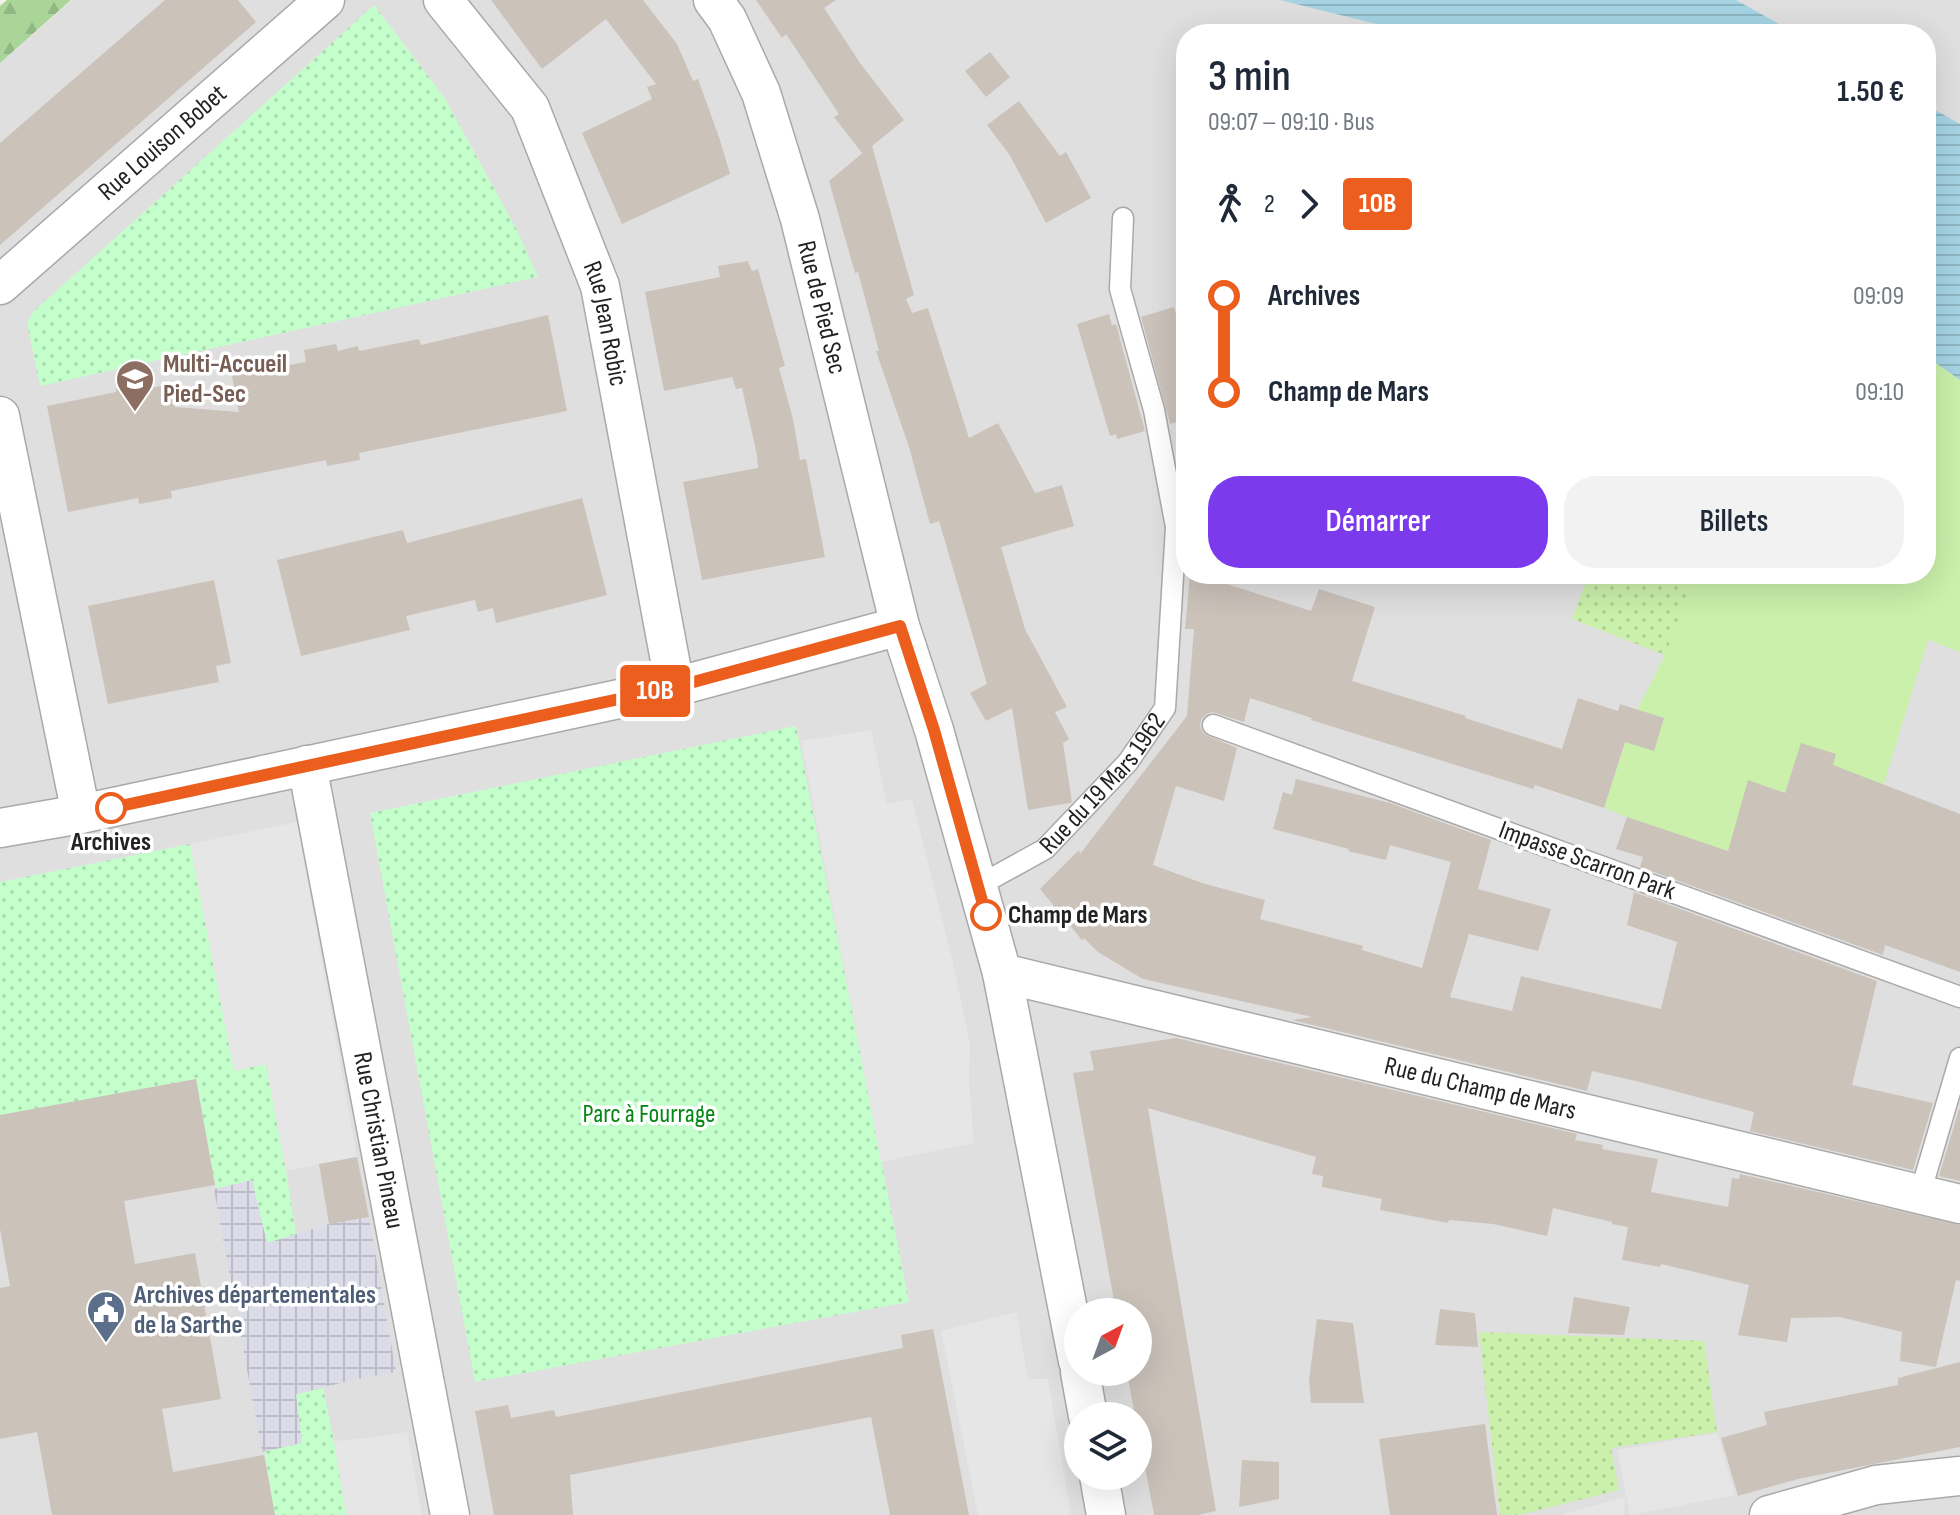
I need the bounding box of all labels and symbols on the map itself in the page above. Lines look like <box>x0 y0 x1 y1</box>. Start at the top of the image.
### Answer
street label: Rue Louison Bobet <box>92 78 233 207</box>
street label: Rue de Pied Sec <box>790 238 853 377</box>
street label: Rue Jean Robic <box>576 257 634 389</box>
place label: Multi-Accueil Pied-Sec <box>163 349 287 410</box>
school or university icon: Multi-Accueil Pied-Sec <box>114 358 156 413</box>
line badge: 10B <box>609 665 701 717</box>
street label: Rue du 19 Mars 1962 <box>1033 707 1172 861</box>
marker: Archives <box>96 793 126 823</box>
street label: Impasse Scarron Park <box>1495 815 1679 907</box>
place label: Archives <box>70 827 151 858</box>
marker: Champ de Mars <box>971 900 1001 930</box>
place label: Champ de Mars <box>1008 900 1147 931</box>
street label: Rue Christian Pineau <box>347 1049 411 1231</box>
street label: Rue du Champ de Mars <box>1381 1050 1579 1126</box>
park label: Parc à Fourrage <box>583 1099 715 1130</box>
place label: Archives départementales de la Sarthe <box>133 1280 376 1341</box>
public building icon: Archives départementales de la Sarthe <box>85 1289 127 1344</box>
north arrow <box>1064 1298 1152 1386</box>

